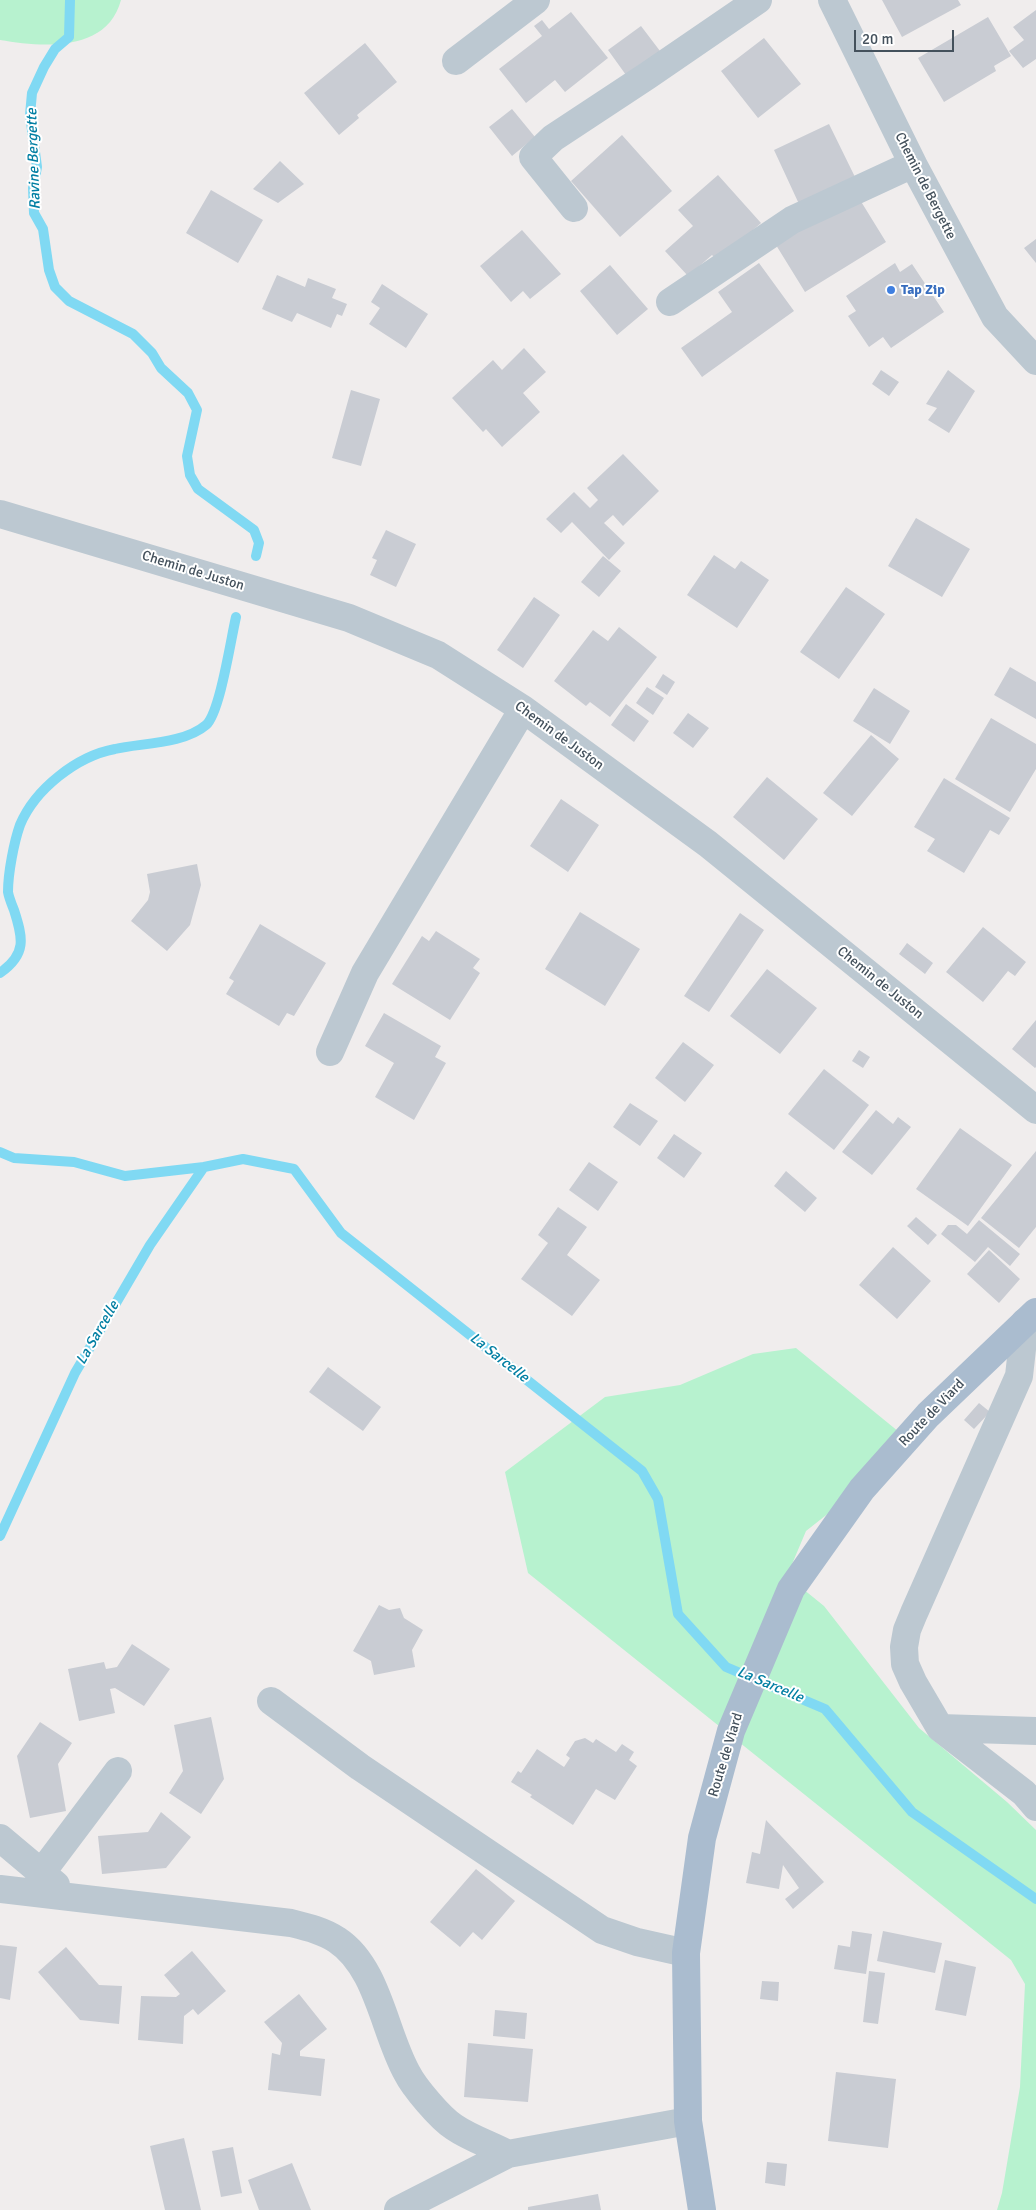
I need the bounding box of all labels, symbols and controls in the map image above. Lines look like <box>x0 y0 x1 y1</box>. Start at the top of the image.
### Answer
scale bar <box>856 20 956 52</box>
text: 20 m <box>862 30 893 48</box>
water label: Ravine Bergette <box>23 108 45 210</box>
street label: Chemin de Bergette <box>891 130 959 242</box>
place label: Tap Zip <box>901 282 945 298</box>
marker: Tap Zip <box>885 284 897 296</box>
street label: Chemin de Juston <box>140 547 246 595</box>
street label: Chemin de Juston <box>511 698 607 774</box>
street label: Chemin de Juston <box>834 943 926 1023</box>
water label: La Sarcelle <box>73 1298 123 1368</box>
water label: La Sarcelle <box>466 1329 532 1387</box>
street label: Route de Viard <box>896 1376 968 1450</box>
water label: La Sarcelle <box>734 1663 806 1707</box>
street label: Route de Viard <box>705 1711 747 1799</box>

